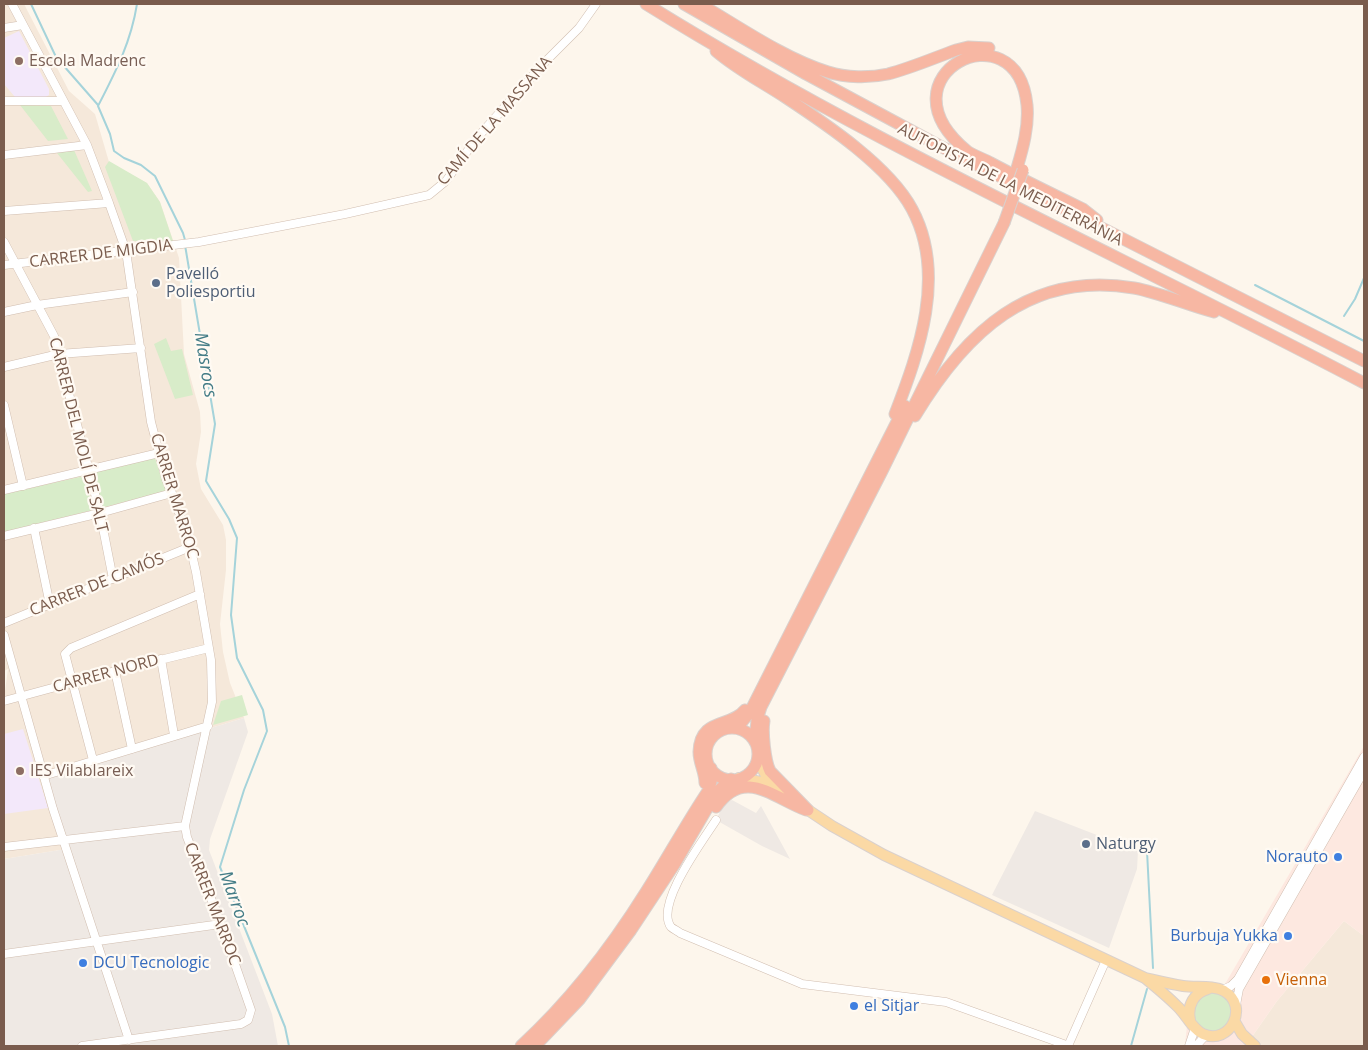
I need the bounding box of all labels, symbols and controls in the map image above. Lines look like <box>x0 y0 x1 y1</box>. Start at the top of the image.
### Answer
place label: Escola Madrenc <box>29 51 146 71</box>
street label: CAMÍ DE LA MASSANA <box>434 53 556 189</box>
marker: Escola Madrenc <box>13 55 25 67</box>
street label: AUTOPISTA DE LA MEDITERRÀNIA <box>894 120 1126 250</box>
street label: CARRER DE MIGDIA <box>28 236 174 272</box>
place label: Pavelló Poliesportiu <box>166 264 255 302</box>
marker: Pavelló Poliesportiu <box>150 277 162 289</box>
water label: Masrocs <box>189 331 221 399</box>
street label: CARRER DEL MOLÍ DE SALT <box>44 335 112 535</box>
street label: CARRER MARROC <box>146 431 202 561</box>
street label: CARRER DE CAMÓS <box>27 549 167 621</box>
street label: CARRER NORD <box>51 651 161 697</box>
place label: IES Vilablareix <box>30 761 133 781</box>
marker: IES Vilablareix <box>14 765 26 777</box>
place label: Naturgy <box>1096 834 1156 854</box>
marker: Naturgy <box>1080 838 1092 850</box>
street label: CARRER MARROC <box>180 840 244 968</box>
place label: Norauto <box>1266 847 1328 867</box>
marker: Norauto <box>1332 851 1344 863</box>
water label: Marroc <box>214 868 254 930</box>
place label: Burbuja Yukka <box>1170 926 1278 946</box>
marker: Burbuja Yukka <box>1282 930 1294 942</box>
place label: DCU Tecnologic <box>93 953 209 973</box>
marker: DCU Tecnologic <box>77 957 89 969</box>
place label: Vienna <box>1276 970 1327 990</box>
marker: Vienna <box>1260 974 1272 986</box>
place label: el Sitjar <box>864 996 919 1016</box>
marker: el Sitjar <box>848 1000 860 1012</box>

